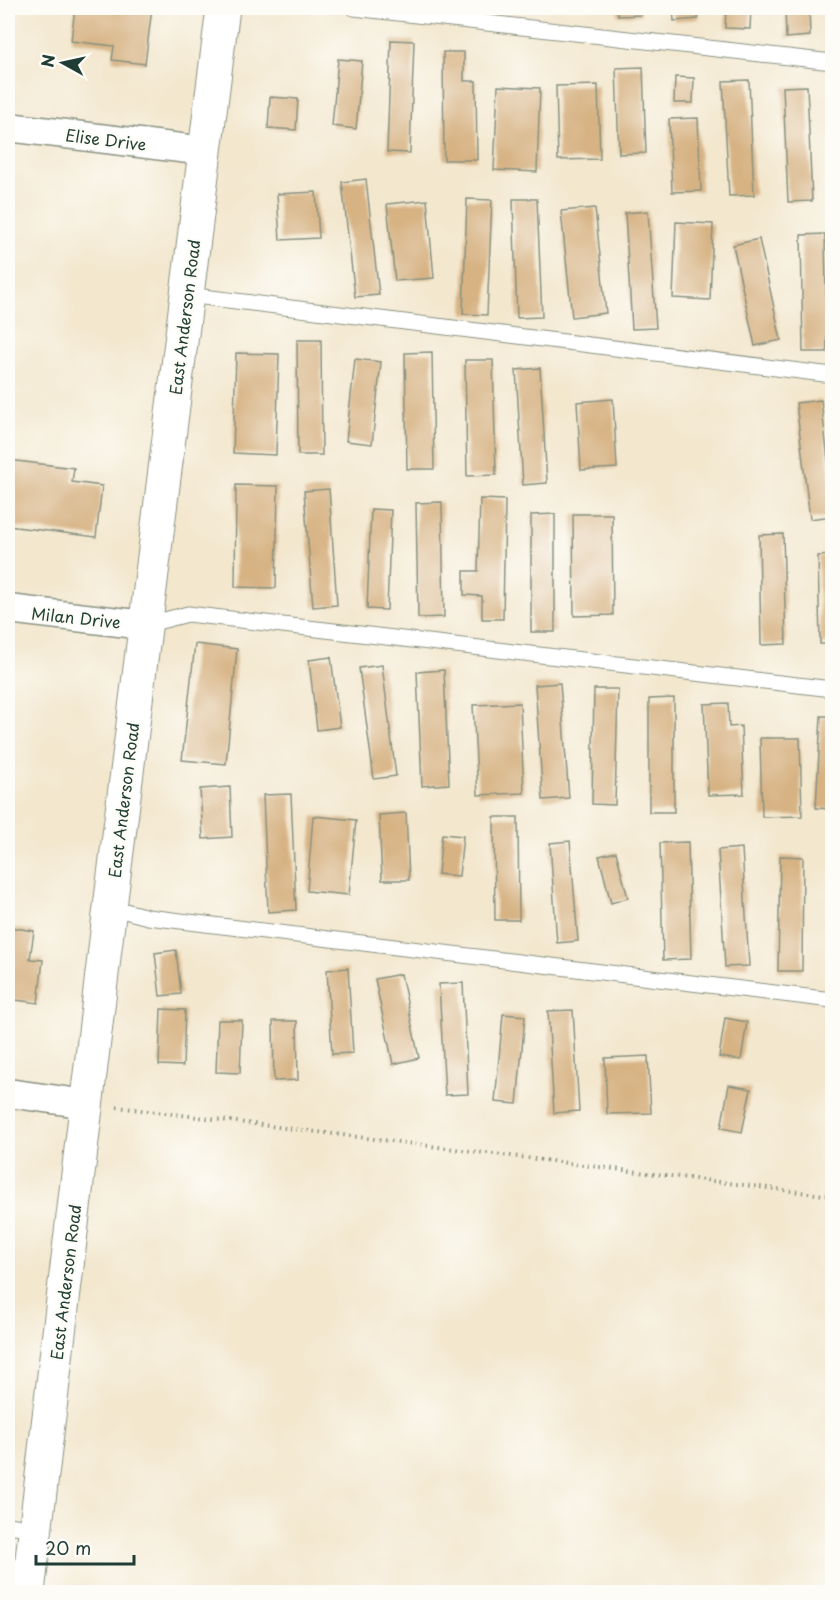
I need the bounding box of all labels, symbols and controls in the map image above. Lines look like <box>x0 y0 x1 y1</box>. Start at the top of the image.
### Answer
north arrow <box>33 33 93 93</box>
text: N <box>34 53 60 69</box>
street label: Elise Drive <box>64 122 148 156</box>
street label: East Anderson Road <box>163 238 205 396</box>
street label: Milan Drive <box>30 600 122 634</box>
street label: East Anderson Road <box>102 721 144 879</box>
street label: East Anderson Road <box>44 1203 86 1361</box>
scale bar <box>36 1528 134 1566</box>
text: 20 m <box>45 1534 91 1561</box>

